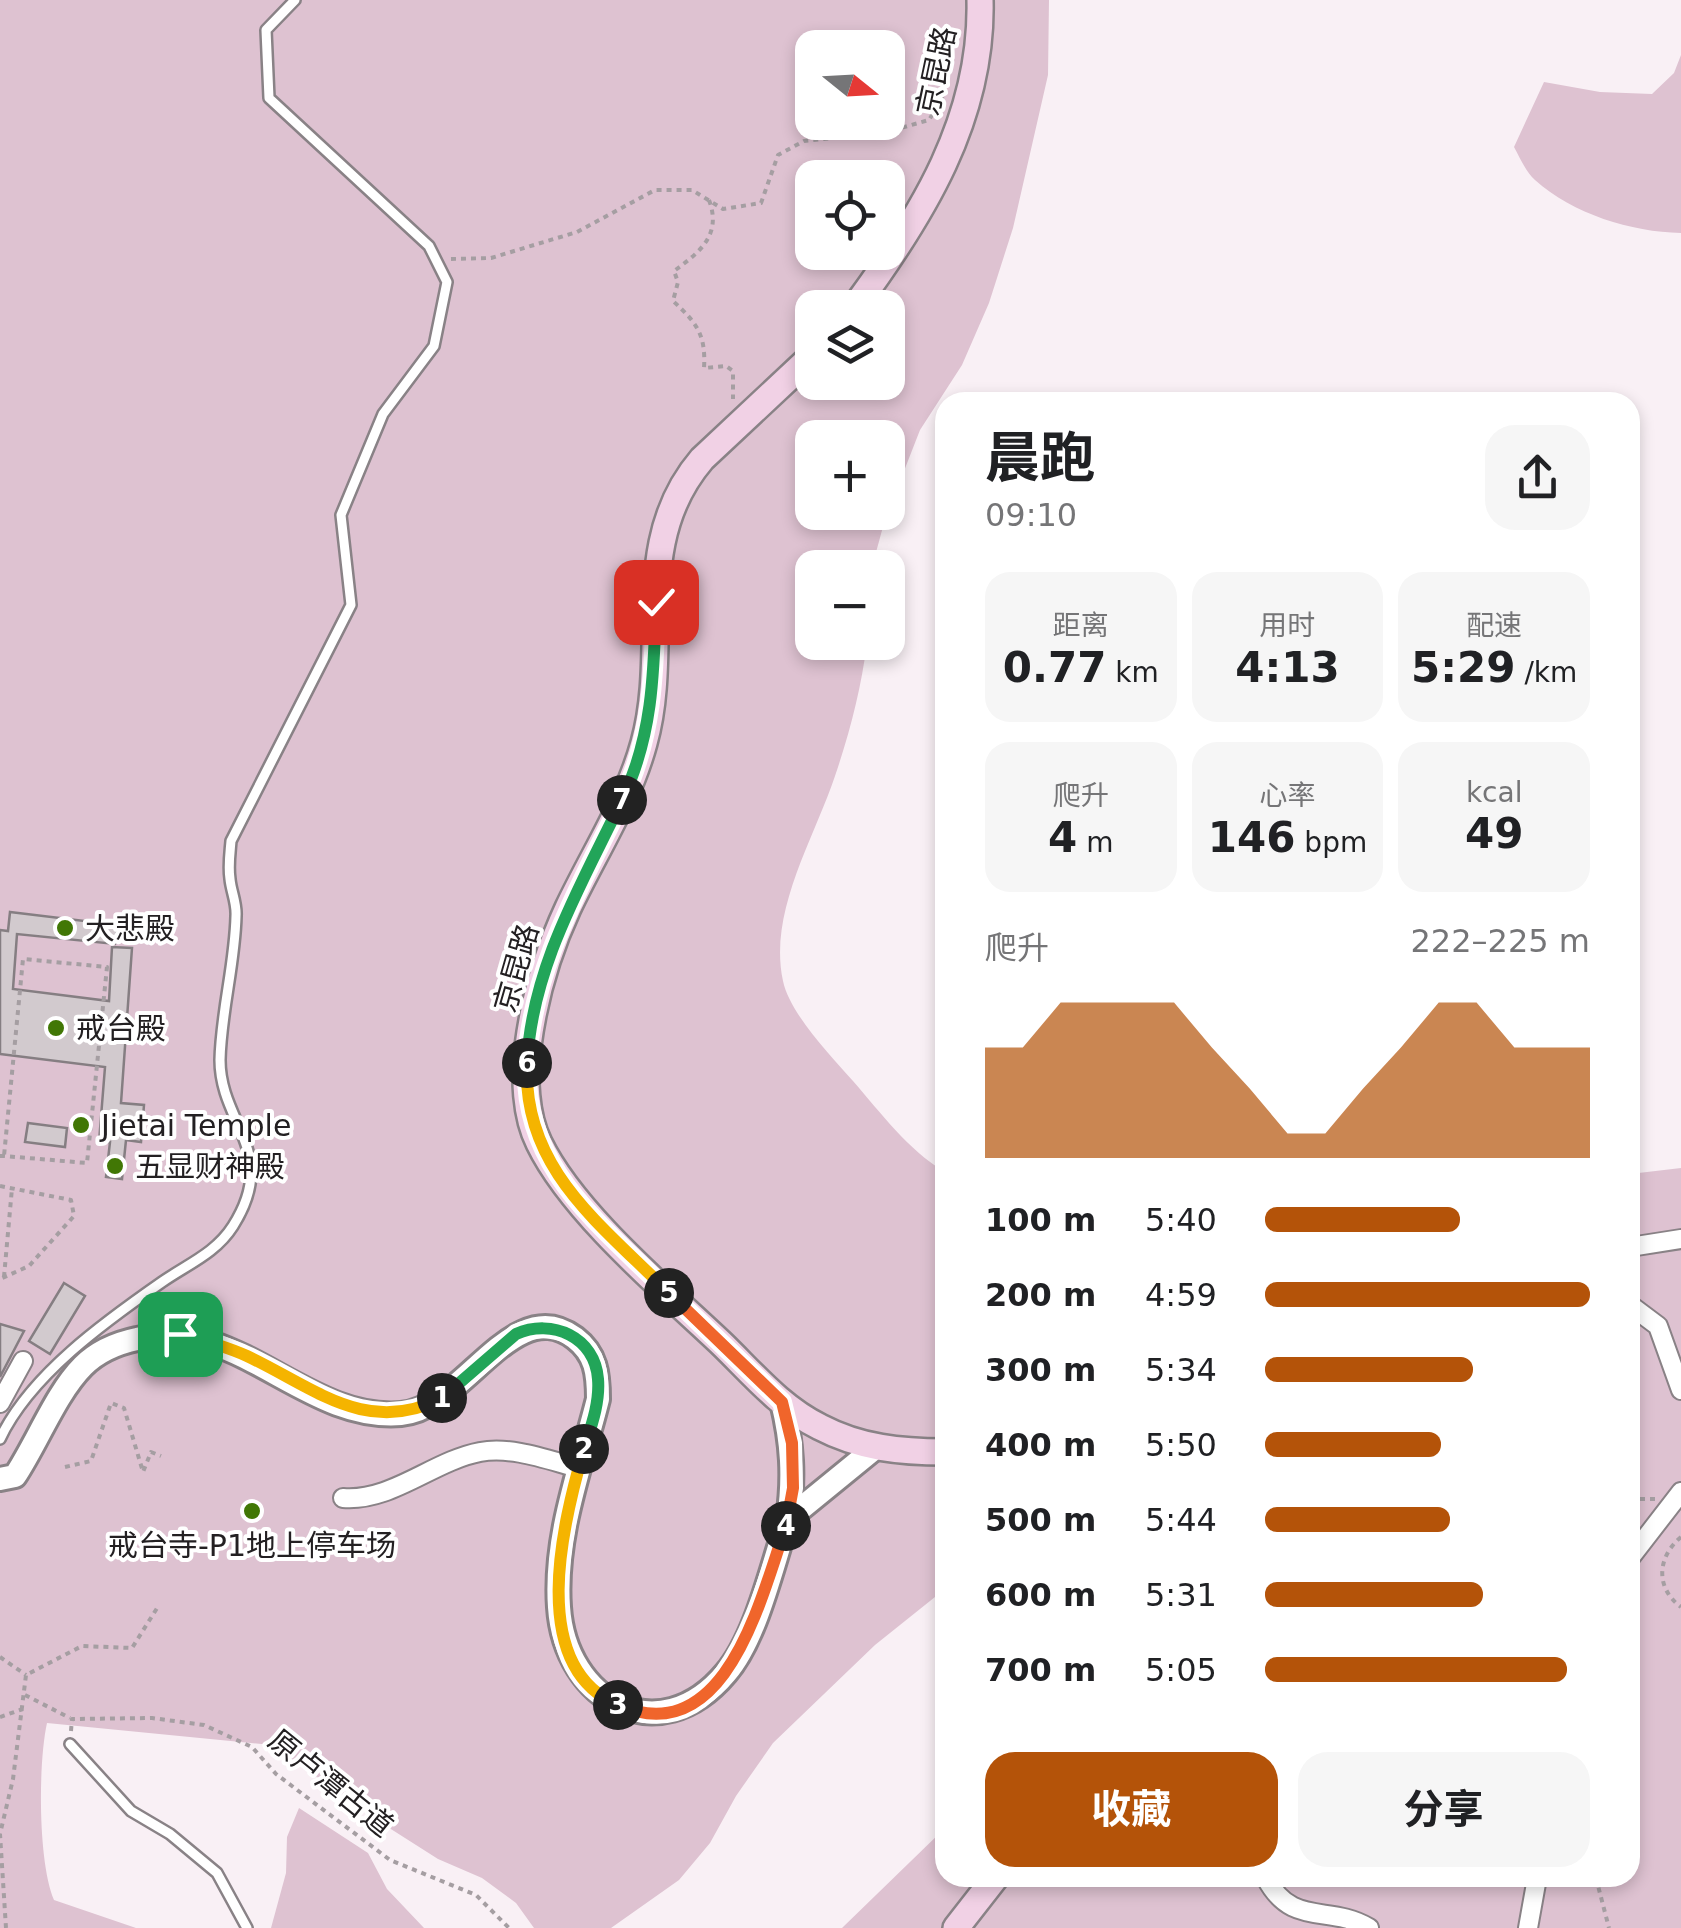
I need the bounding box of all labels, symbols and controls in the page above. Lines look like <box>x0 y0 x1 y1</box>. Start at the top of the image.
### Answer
street label: 京昆路 <box>910 23 962 119</box>
north arrow <box>795 30 905 140</box>
map controls <box>795 30 905 660</box>
button: locate <box>795 160 905 270</box>
button: layers <box>795 290 905 400</box>
button: + <box>795 420 905 530</box>
button: share <box>1485 425 1590 530</box>
text: 晨跑 <box>985 426 1095 490</box>
text: 09:10 <box>985 496 1077 534</box>
button: − <box>795 550 905 660</box>
pin <box>614 560 699 645</box>
icon: check <box>629 575 684 630</box>
text: 距离 <box>1053 609 1109 642</box>
text: 用时 <box>1259 609 1316 642</box>
text: 配速 <box>1466 609 1522 642</box>
text: 0.77 <box>1003 643 1106 692</box>
text: 4:13 <box>1235 643 1340 692</box>
text: 5:29 <box>1411 643 1515 692</box>
text: km <box>1106 656 1159 689</box>
text: /km <box>1515 656 1577 689</box>
pin: 7 <box>597 775 647 825</box>
text: kcal <box>1466 776 1522 809</box>
text: 爬升 <box>1053 779 1109 812</box>
text: 心率 <box>1259 779 1316 812</box>
text: 7 <box>612 783 632 816</box>
text: 49 <box>1465 809 1523 858</box>
text: 4 <box>1048 813 1077 862</box>
text: 146 <box>1208 813 1295 862</box>
text: m <box>1077 826 1114 859</box>
text: bpm <box>1295 826 1367 859</box>
place label: 大悲殿 <box>85 911 175 946</box>
marker: 大悲殿 <box>54 917 76 939</box>
street label: 京昆路 <box>487 920 545 1016</box>
text: 222–225 m <box>1411 922 1590 960</box>
text: 爬升 <box>985 929 1049 967</box>
place label: 戒台殿 <box>76 1011 166 1046</box>
marker: 戒台殿 <box>45 1017 67 1039</box>
pin: 6 <box>502 1038 552 1088</box>
text: 6 <box>517 1046 537 1079</box>
place label: Jietai Temple <box>99 1108 291 1143</box>
marker: Jietai Temple <box>70 1114 92 1136</box>
place label: 五显财神殿 <box>135 1149 285 1184</box>
marker: 五显财神殿 <box>104 1155 126 1177</box>
text: 100 m <box>985 1201 1096 1239</box>
text: 5:40 <box>1145 1201 1217 1239</box>
pin: 5 <box>644 1268 694 1318</box>
text: 5 <box>659 1276 679 1309</box>
text: 200 m <box>985 1276 1096 1314</box>
text: 4:59 <box>1145 1276 1217 1314</box>
pin <box>138 1292 223 1377</box>
icon: arrive <box>153 1307 208 1362</box>
text: 300 m <box>985 1351 1096 1389</box>
text: 5:34 <box>1145 1351 1217 1389</box>
pin: 1 <box>417 1373 467 1423</box>
text: 1 <box>432 1381 452 1414</box>
pin: 2 <box>559 1424 609 1474</box>
text: 400 m <box>985 1426 1096 1464</box>
text: 5:50 <box>1145 1426 1217 1464</box>
text: 2 <box>574 1432 594 1465</box>
marker: 戒台寺-P1地上停车场 <box>241 1500 263 1522</box>
pin: 4 <box>761 1501 811 1551</box>
text: 500 m <box>985 1501 1096 1539</box>
text: 5:44 <box>1145 1501 1217 1539</box>
text: 4 <box>776 1509 796 1542</box>
place label: 戒台寺-P1地上停车场 <box>108 1528 396 1563</box>
text: 600 m <box>985 1576 1096 1614</box>
text: 5:31 <box>1145 1576 1217 1614</box>
text: 700 m <box>985 1651 1096 1689</box>
text: 5:05 <box>1145 1651 1217 1689</box>
pin: 3 <box>593 1680 643 1730</box>
text: 3 <box>608 1688 628 1721</box>
street label: 原卢潭古道 <box>262 1722 400 1844</box>
button: 收藏 <box>985 1752 1278 1867</box>
button: 分享 <box>1298 1752 1590 1867</box>

